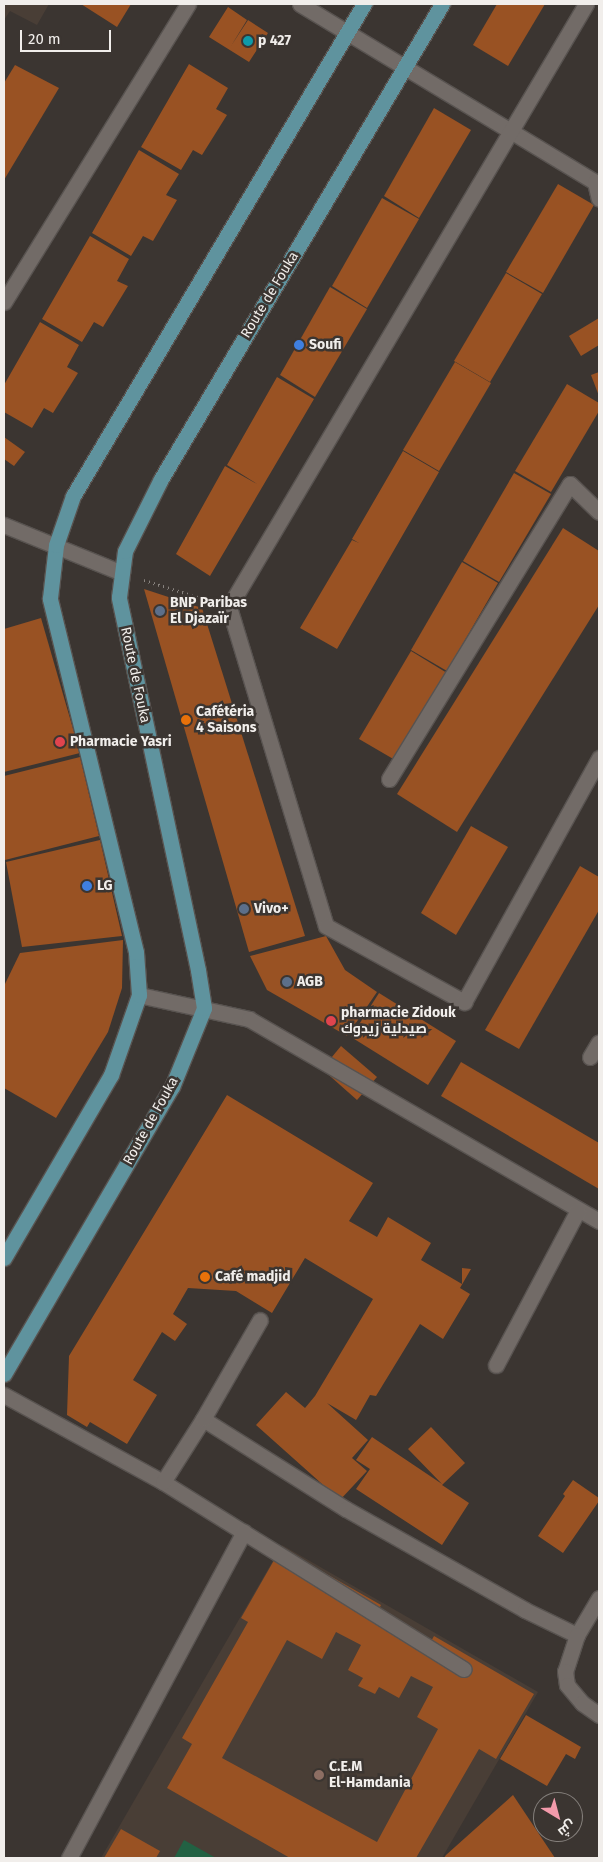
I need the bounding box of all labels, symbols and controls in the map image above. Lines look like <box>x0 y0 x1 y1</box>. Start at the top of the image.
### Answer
scale bar <box>22 20 114 52</box>
text: 20 m <box>28 30 61 48</box>
place label: p 427 <box>258 33 291 49</box>
marker: p 427 <box>242 35 254 47</box>
street label: Route de Fouka <box>238 249 302 341</box>
place label: Soufi <box>309 337 342 353</box>
marker: Soufi <box>293 339 305 351</box>
place label: BNP Paribas El Djazaïr <box>170 595 247 628</box>
marker: BNP Paribas El Djazaïr <box>154 605 166 617</box>
street label: Route de Fouka <box>117 625 153 725</box>
place label: Cafétéria 4 Saisons <box>196 704 257 736</box>
marker: Cafétéria 4 Saisons <box>180 714 192 726</box>
place label: Pharmacie Yasri <box>70 734 172 750</box>
marker: Pharmacie Yasri <box>54 736 66 748</box>
place label: LG <box>97 878 113 894</box>
marker: LG <box>81 880 93 892</box>
place label: Vivo+ <box>254 901 289 917</box>
marker: Vivo+ <box>238 903 250 915</box>
place label: AGB <box>297 974 323 990</box>
marker: AGB <box>281 976 293 988</box>
place label: pharmacie Zidouk صيدلية زيدوك <box>341 1005 456 1038</box>
marker: pharmacie Zidouk صيدلية زيدوك <box>325 1015 337 1027</box>
street label: Route de Fouka <box>120 1074 182 1168</box>
place label: Café madjid <box>215 1269 291 1285</box>
marker: Café madjid <box>199 1271 211 1283</box>
place label: C.E.M El-Hamdania <box>329 1759 411 1791</box>
marker: C.E.M El-Hamdania <box>313 1769 325 1781</box>
north arrow <box>533 1792 583 1842</box>
text: ش <box>554 1816 579 1841</box>

